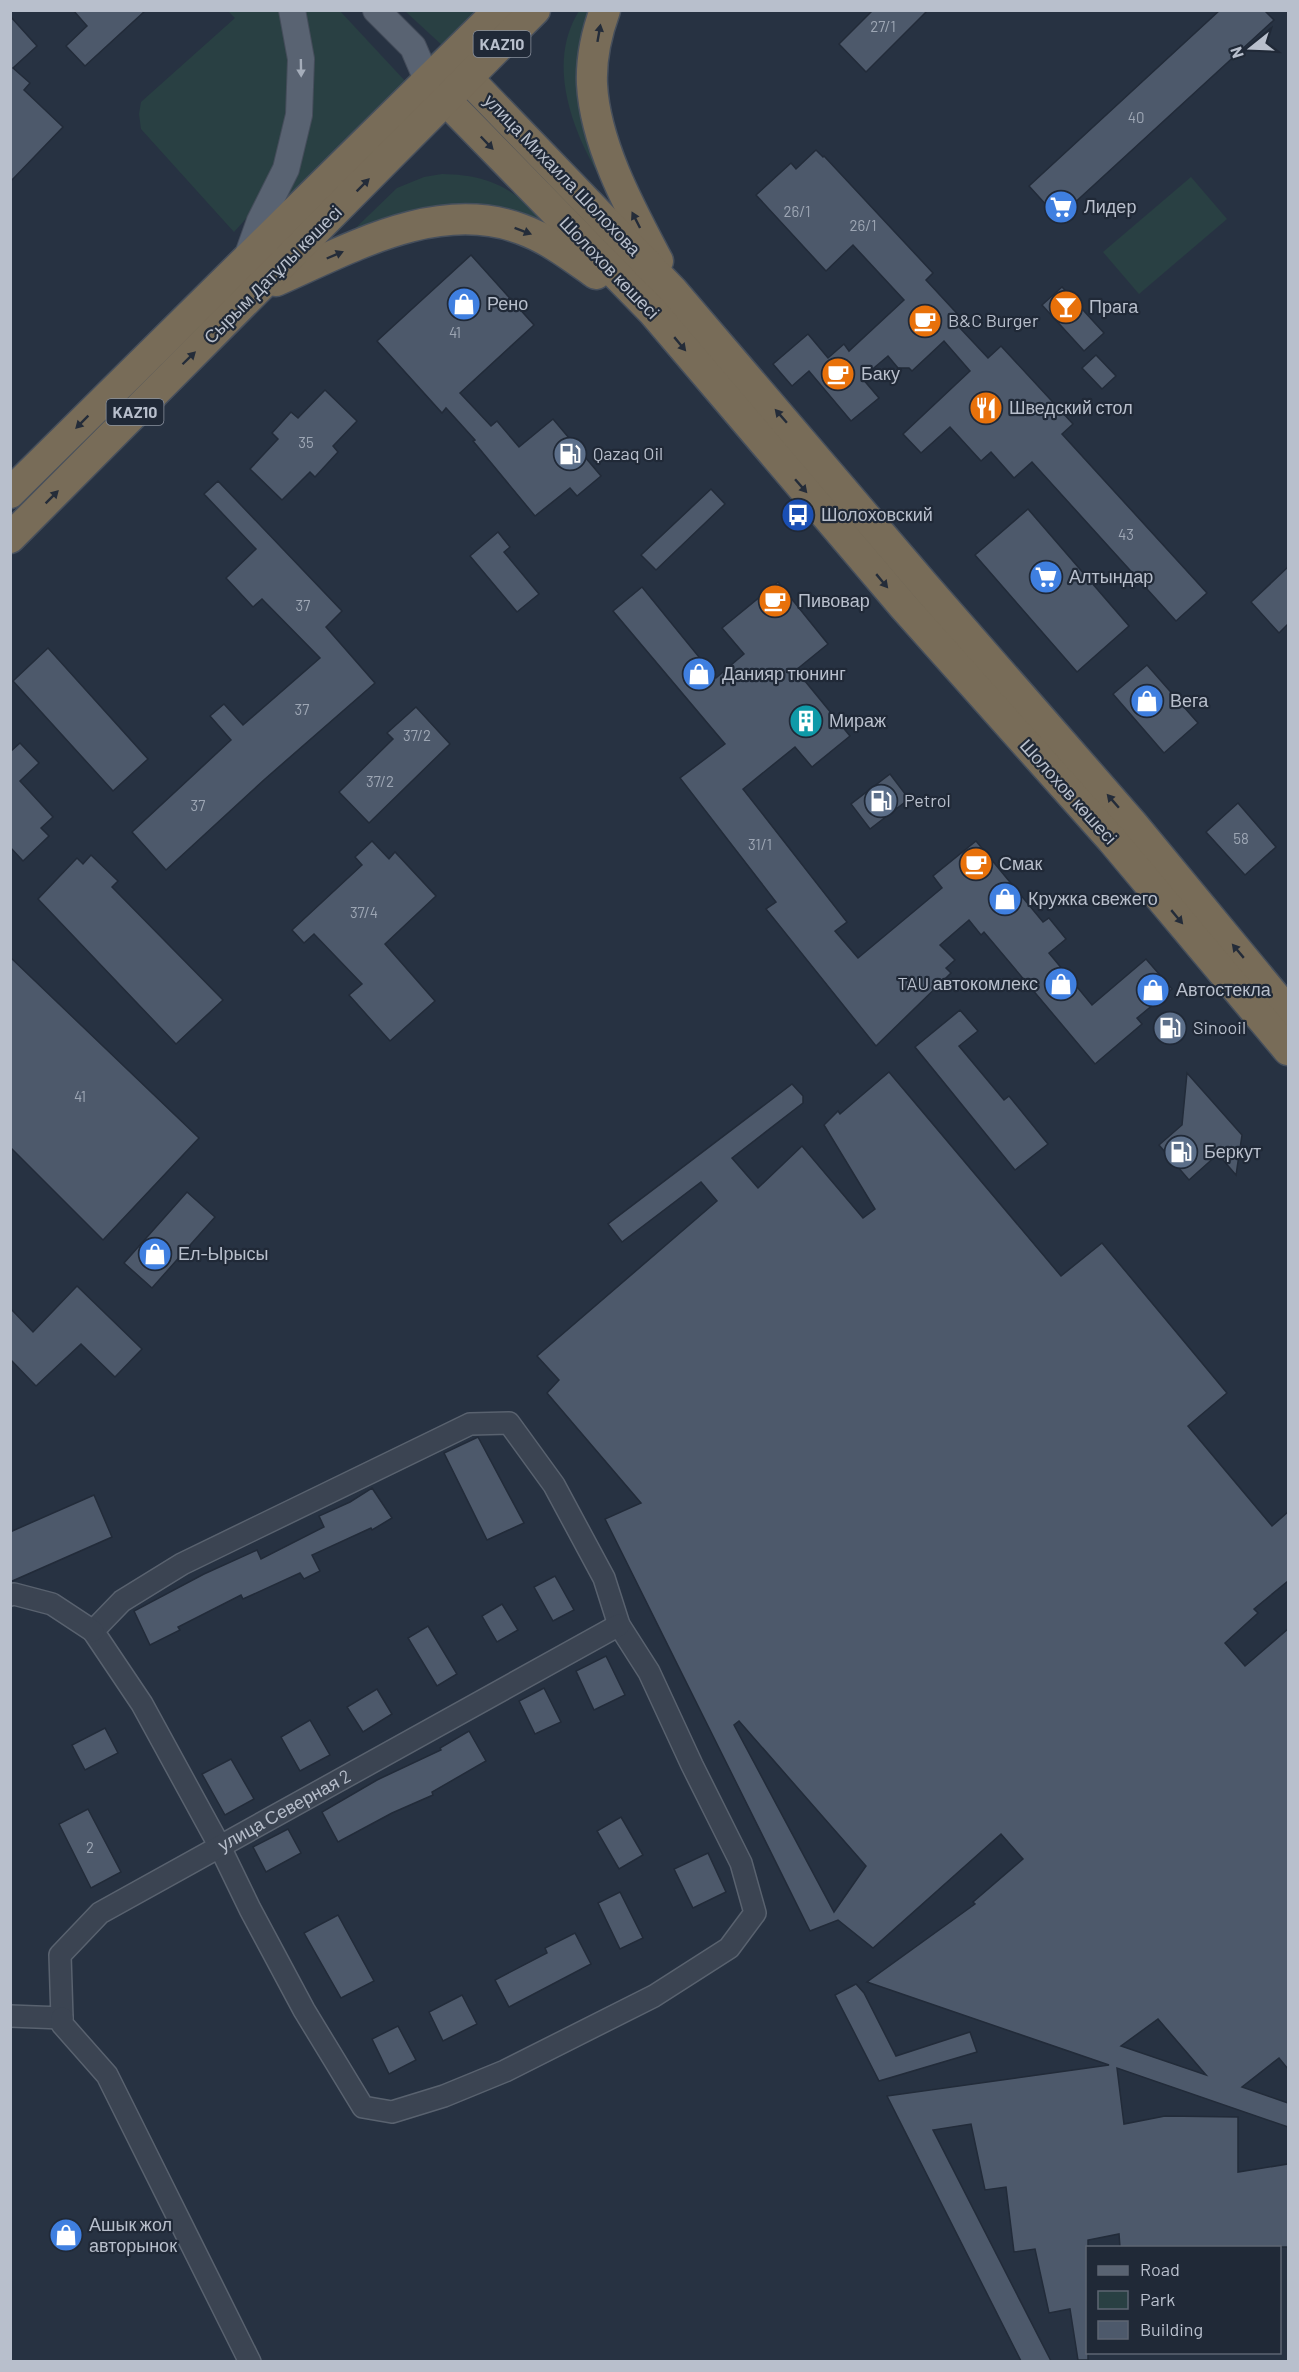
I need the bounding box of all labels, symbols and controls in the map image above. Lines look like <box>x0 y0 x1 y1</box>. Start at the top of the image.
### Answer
house number: 27/1 <box>870 17 896 35</box>
north arrow <box>1221 18 1281 78</box>
one-way arrow <box>595 24 604 43</box>
road number: KAZ10 <box>474 31 530 57</box>
text: N <box>1226 45 1247 61</box>
one-way arrow <box>297 59 306 78</box>
street label: улица Михаила Шолохова <box>480 89 646 260</box>
house number: 40 <box>1128 108 1144 126</box>
one-way arrow <box>480 136 494 151</box>
one-way arrow <box>355 179 369 193</box>
supermarket icon: Лидер <box>1043 189 1079 225</box>
place label: Лидер <box>1084 195 1136 217</box>
street label: Сырым Датұлы көшесі <box>199 201 346 348</box>
house number: 26/1 <box>783 202 811 220</box>
street label: Шолохов көшесі <box>555 211 664 323</box>
one-way arrow <box>632 211 642 229</box>
house number: 26/1 <box>849 216 877 234</box>
one-way arrow <box>514 226 532 236</box>
one-way arrow <box>327 250 345 260</box>
shop icon: Рено <box>446 286 482 322</box>
bar icon: Прага <box>1048 289 1084 325</box>
place label: Рено <box>487 292 528 314</box>
place label: Прага <box>1089 295 1139 317</box>
cafe icon: B&C Burger <box>907 303 943 339</box>
place label: B&C Burger <box>948 309 1039 331</box>
house number: 41 <box>449 323 461 341</box>
one-way arrow <box>673 336 686 351</box>
one-way arrow <box>181 352 195 366</box>
cafe icon: Баку <box>820 356 856 392</box>
place label: Баку <box>861 362 900 384</box>
restaurant icon: Шведский стол <box>968 390 1004 426</box>
place label: Шведский стол <box>1009 396 1133 418</box>
road number: KAZ10 <box>106 399 164 425</box>
one-way arrow <box>774 408 787 424</box>
one-way arrow <box>76 414 90 428</box>
house number: 35 <box>298 433 314 451</box>
fuel station icon: Qazaq Oil <box>552 436 588 472</box>
place label: Qazaq Oil <box>593 442 663 464</box>
one-way arrow <box>794 478 807 493</box>
one-way arrow <box>44 490 58 504</box>
bus stop icon: Шолоховский <box>780 497 816 533</box>
place label: Шолоховский <box>821 503 933 525</box>
house number: 43 <box>1118 525 1134 543</box>
supermarket icon: Алтындар <box>1028 559 1064 595</box>
place label: Алтындар <box>1069 565 1153 587</box>
one-way arrow <box>875 573 888 588</box>
cafe icon: Пивовар <box>757 583 793 619</box>
place label: Пивовар <box>798 589 870 611</box>
house number: 37 <box>296 596 310 614</box>
shop icon: Данияр тюнинг <box>681 656 717 692</box>
place label: Данияр тюнинг <box>722 662 846 684</box>
shop icon: Вега <box>1129 683 1165 719</box>
place label: Вега <box>1170 689 1209 711</box>
house number: 37 <box>295 700 309 718</box>
building icon: Мираж <box>788 703 824 739</box>
place label: Мираж <box>829 709 886 731</box>
house number: 37/2 <box>403 726 431 744</box>
street label: Шолохов көшесі <box>1016 734 1122 848</box>
house number: 37/2 <box>366 772 394 790</box>
fuel station icon: Petrol <box>863 783 899 819</box>
place label: Petrol <box>904 789 951 811</box>
one-way arrow <box>1107 794 1120 809</box>
house number: 37 <box>191 796 205 814</box>
house number: 58 <box>1233 829 1249 847</box>
house number: 31/1 <box>748 835 772 853</box>
cafe icon: Смак <box>958 846 994 882</box>
place label: Смак <box>999 852 1042 874</box>
shop icon: Кружка свежего <box>987 881 1023 917</box>
place label: Кружка свежего <box>1028 887 1158 909</box>
house number: 37/4 <box>350 903 378 921</box>
one-way arrow <box>1170 909 1183 924</box>
one-way arrow <box>1232 944 1245 959</box>
shop icon: TAU автокомлекс <box>1043 966 1079 1002</box>
place label: TAU автокомлекс <box>897 972 1038 994</box>
shop icon: Автостекла <box>1135 972 1171 1008</box>
place label: Автостекла <box>1176 978 1272 1000</box>
fuel station icon: Sinooil <box>1152 1010 1188 1046</box>
place label: Sinooil <box>1193 1016 1246 1038</box>
house number: 41 <box>74 1087 86 1105</box>
fuel station icon: Беркут <box>1163 1134 1199 1170</box>
place label: Беркут <box>1204 1140 1261 1162</box>
shop icon: Ел-Ырысы <box>137 1236 173 1272</box>
place label: Ел-Ырысы <box>178 1242 268 1264</box>
street label: улица Северная 2 <box>214 1764 354 1855</box>
house number: 2 <box>86 1838 94 1856</box>
place label: Ашык жол авторынок <box>89 2213 177 2256</box>
shop icon: Ашык жол авторынок <box>48 2217 84 2253</box>
legend <box>1086 2246 1281 2354</box>
text: Road <box>1140 2258 1180 2280</box>
text: Park <box>1140 2288 1175 2310</box>
text: Building <box>1140 2318 1203 2340</box>

